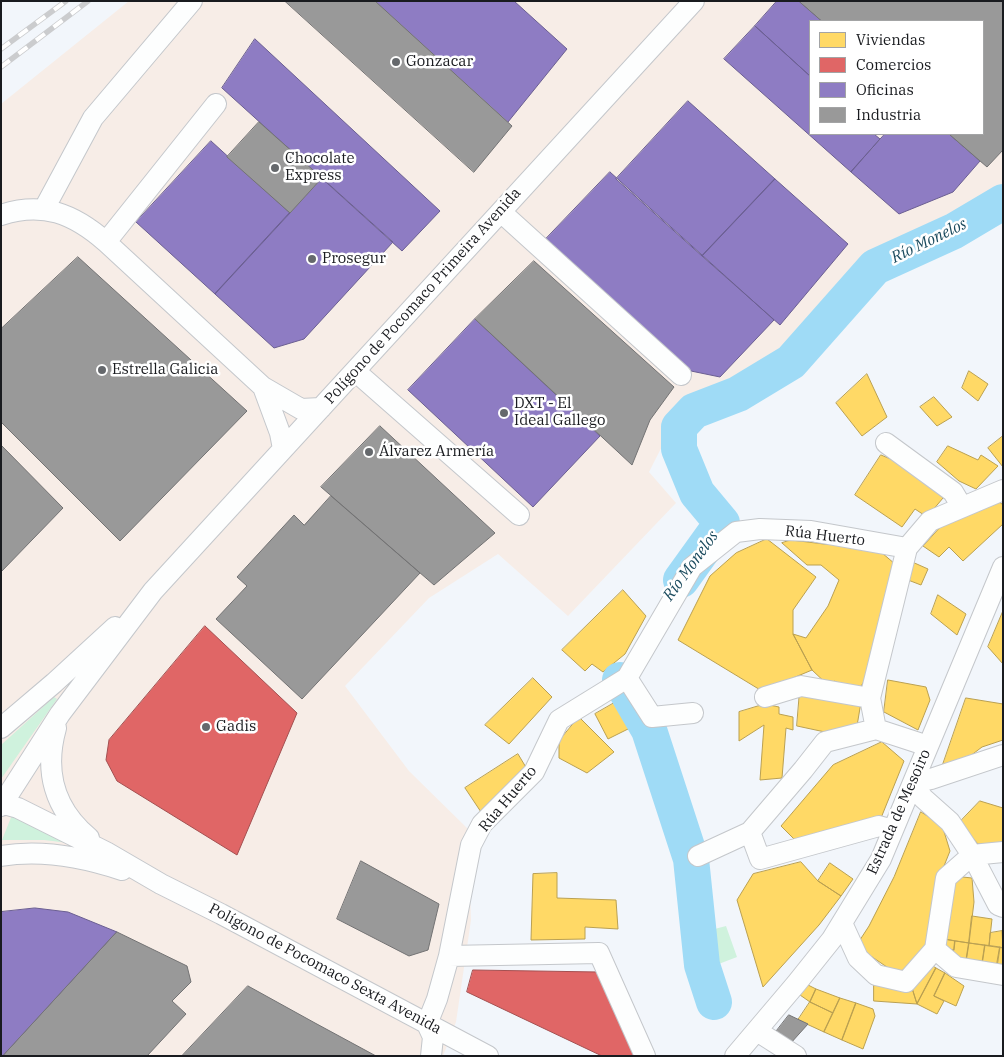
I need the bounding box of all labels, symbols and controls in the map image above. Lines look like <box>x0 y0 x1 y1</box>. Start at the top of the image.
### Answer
legend <box>809 20 984 135</box>
text: Viviendas <box>856 30 925 49</box>
place label: Gonzacar <box>406 53 473 71</box>
text: Comercios <box>856 55 931 74</box>
marker: Gonzacar <box>390 56 402 68</box>
text: Oficinas <box>856 80 914 99</box>
text: Industria <box>856 105 921 124</box>
place label: Chocolate Express <box>285 150 355 185</box>
marker: Chocolate Express <box>269 162 281 174</box>
street label: Polígono de Pocomaco Primeira Avenida <box>321 184 525 408</box>
water label: Río Monelos <box>888 215 970 267</box>
place label: Prosegur <box>322 250 386 268</box>
marker: Prosegur <box>306 253 318 265</box>
place label: Estrella Galicia <box>112 361 219 379</box>
marker: Estrella Galicia <box>96 364 108 376</box>
place label: DXT - El Ideal Gallego <box>514 395 605 430</box>
marker: DXT - El Ideal Gallego <box>498 407 510 419</box>
place label: Álvarez Armería <box>379 443 494 461</box>
marker: Álvarez Armería <box>363 446 375 458</box>
street label: Rúa Huerto <box>784 522 866 550</box>
water label: Río Monelos <box>659 527 723 605</box>
place label: Gadis <box>216 718 256 736</box>
marker: Gadis <box>200 721 212 733</box>
street label: Estrada de Mesoiro <box>863 747 935 877</box>
street label: Rúa Huerto <box>475 762 541 836</box>
street label: Polígono de Pocomaco Sexta Avenida <box>206 900 444 1038</box>

